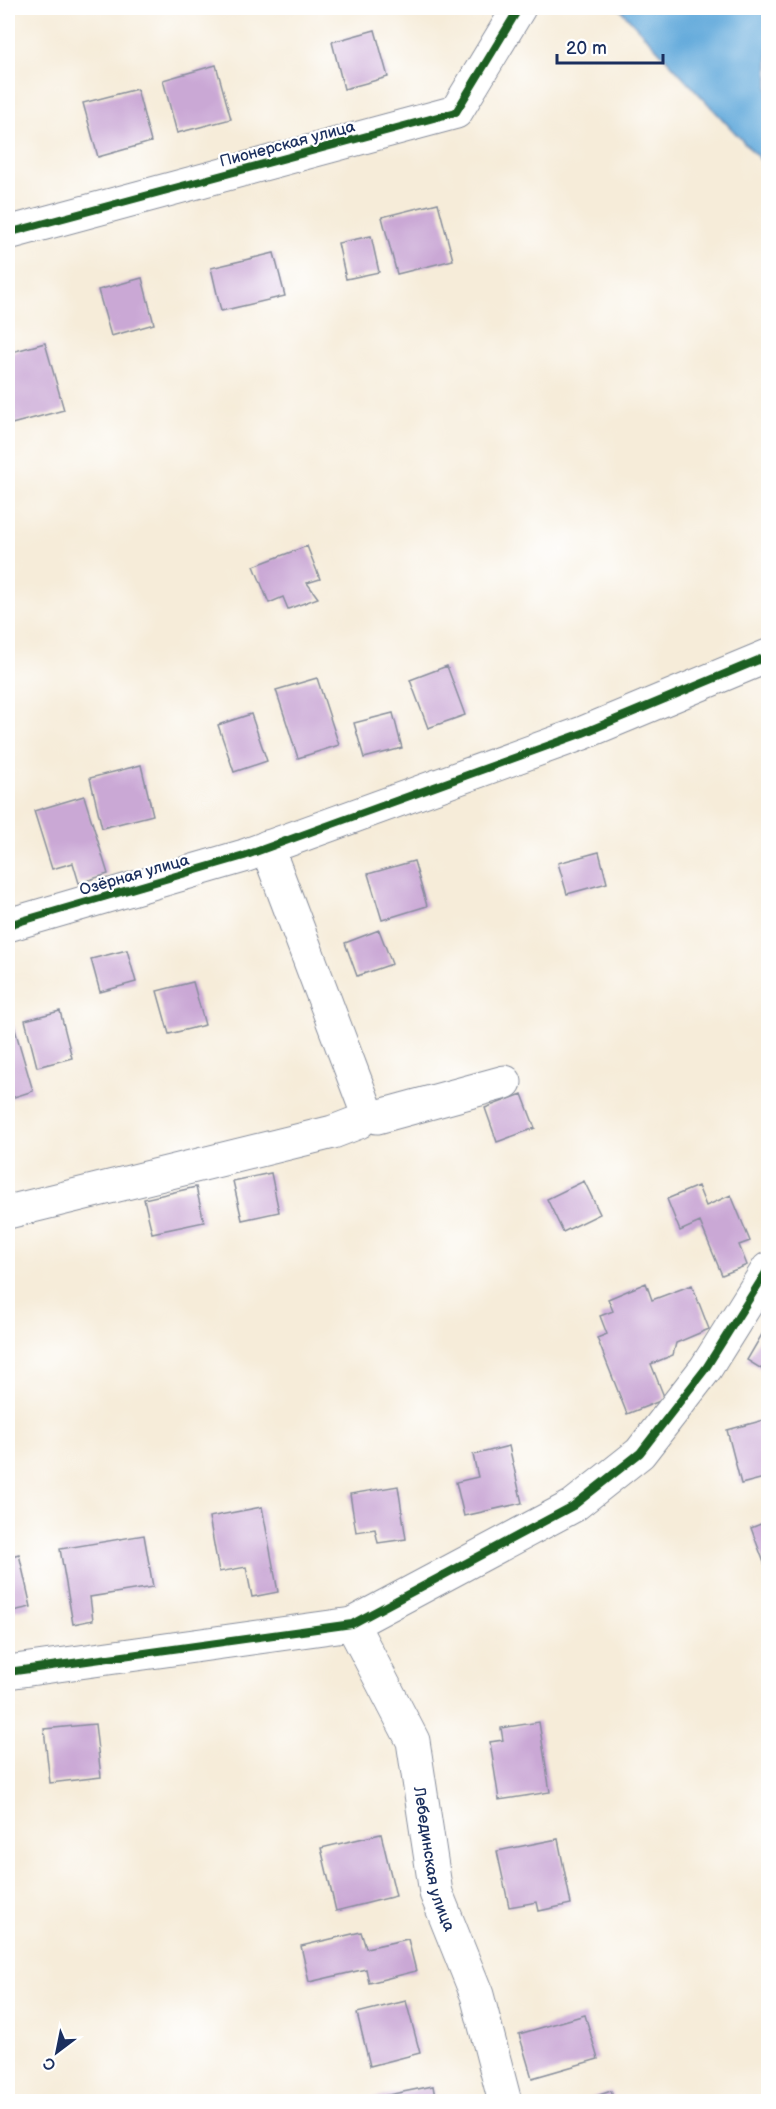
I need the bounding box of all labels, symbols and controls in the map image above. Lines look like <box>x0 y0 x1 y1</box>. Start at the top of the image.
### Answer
scale bar <box>557 27 664 65</box>
text: 20 m <box>566 38 607 59</box>
street label: Пионерская улица <box>218 117 358 172</box>
street label: Озёрная улица <box>77 851 192 900</box>
street label: Лебединская улица <box>409 1785 459 1935</box>
north arrow <box>27 2022 87 2082</box>
text: С <box>40 2052 60 2074</box>

